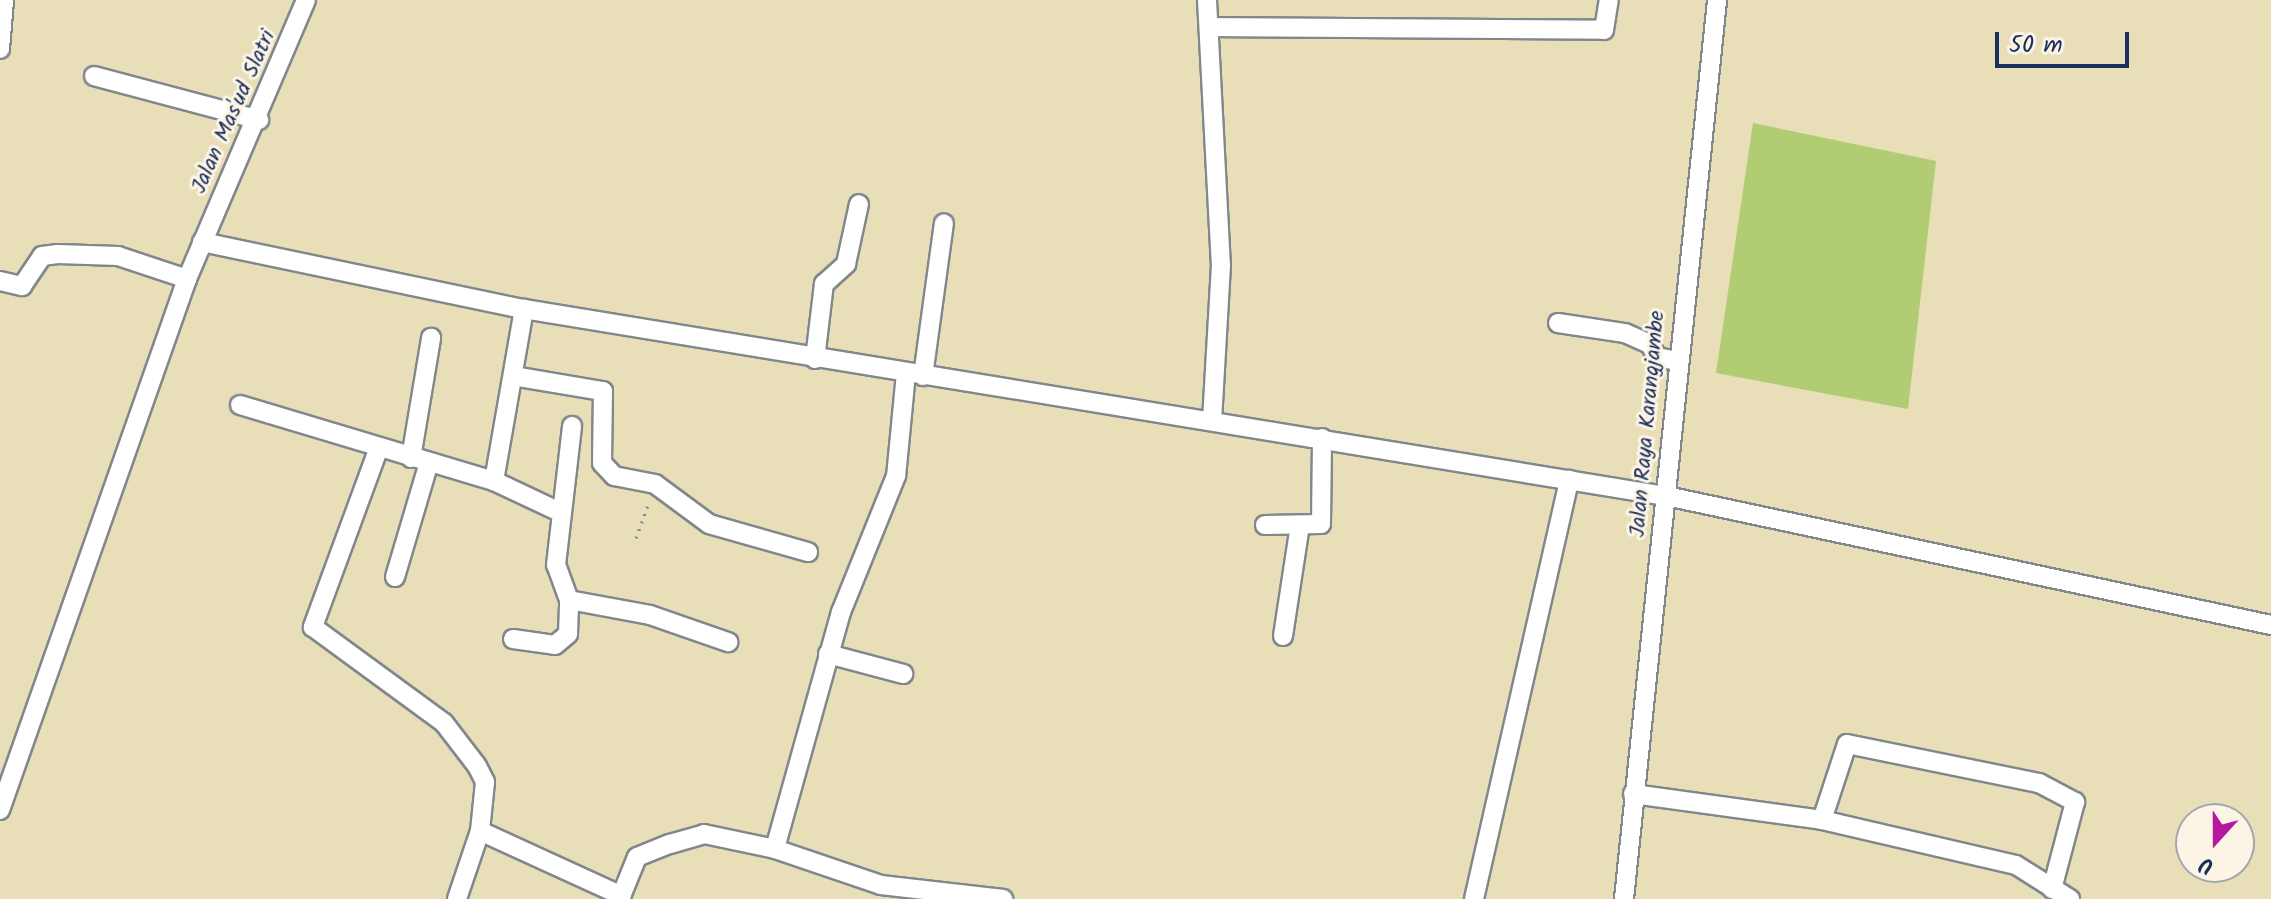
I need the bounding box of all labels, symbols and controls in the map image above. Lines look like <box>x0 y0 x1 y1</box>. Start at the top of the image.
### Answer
scale bar <box>1999 16 2133 66</box>
street label: Jalan Mas'ud Slatri <box>186 26 282 198</box>
text: 50 m <box>2009 26 2063 65</box>
street label: Jalan Raya Karangjambe <box>1625 310 1671 538</box>
north arrow <box>2175 803 2255 883</box>
text: U <box>2195 845 2219 883</box>

